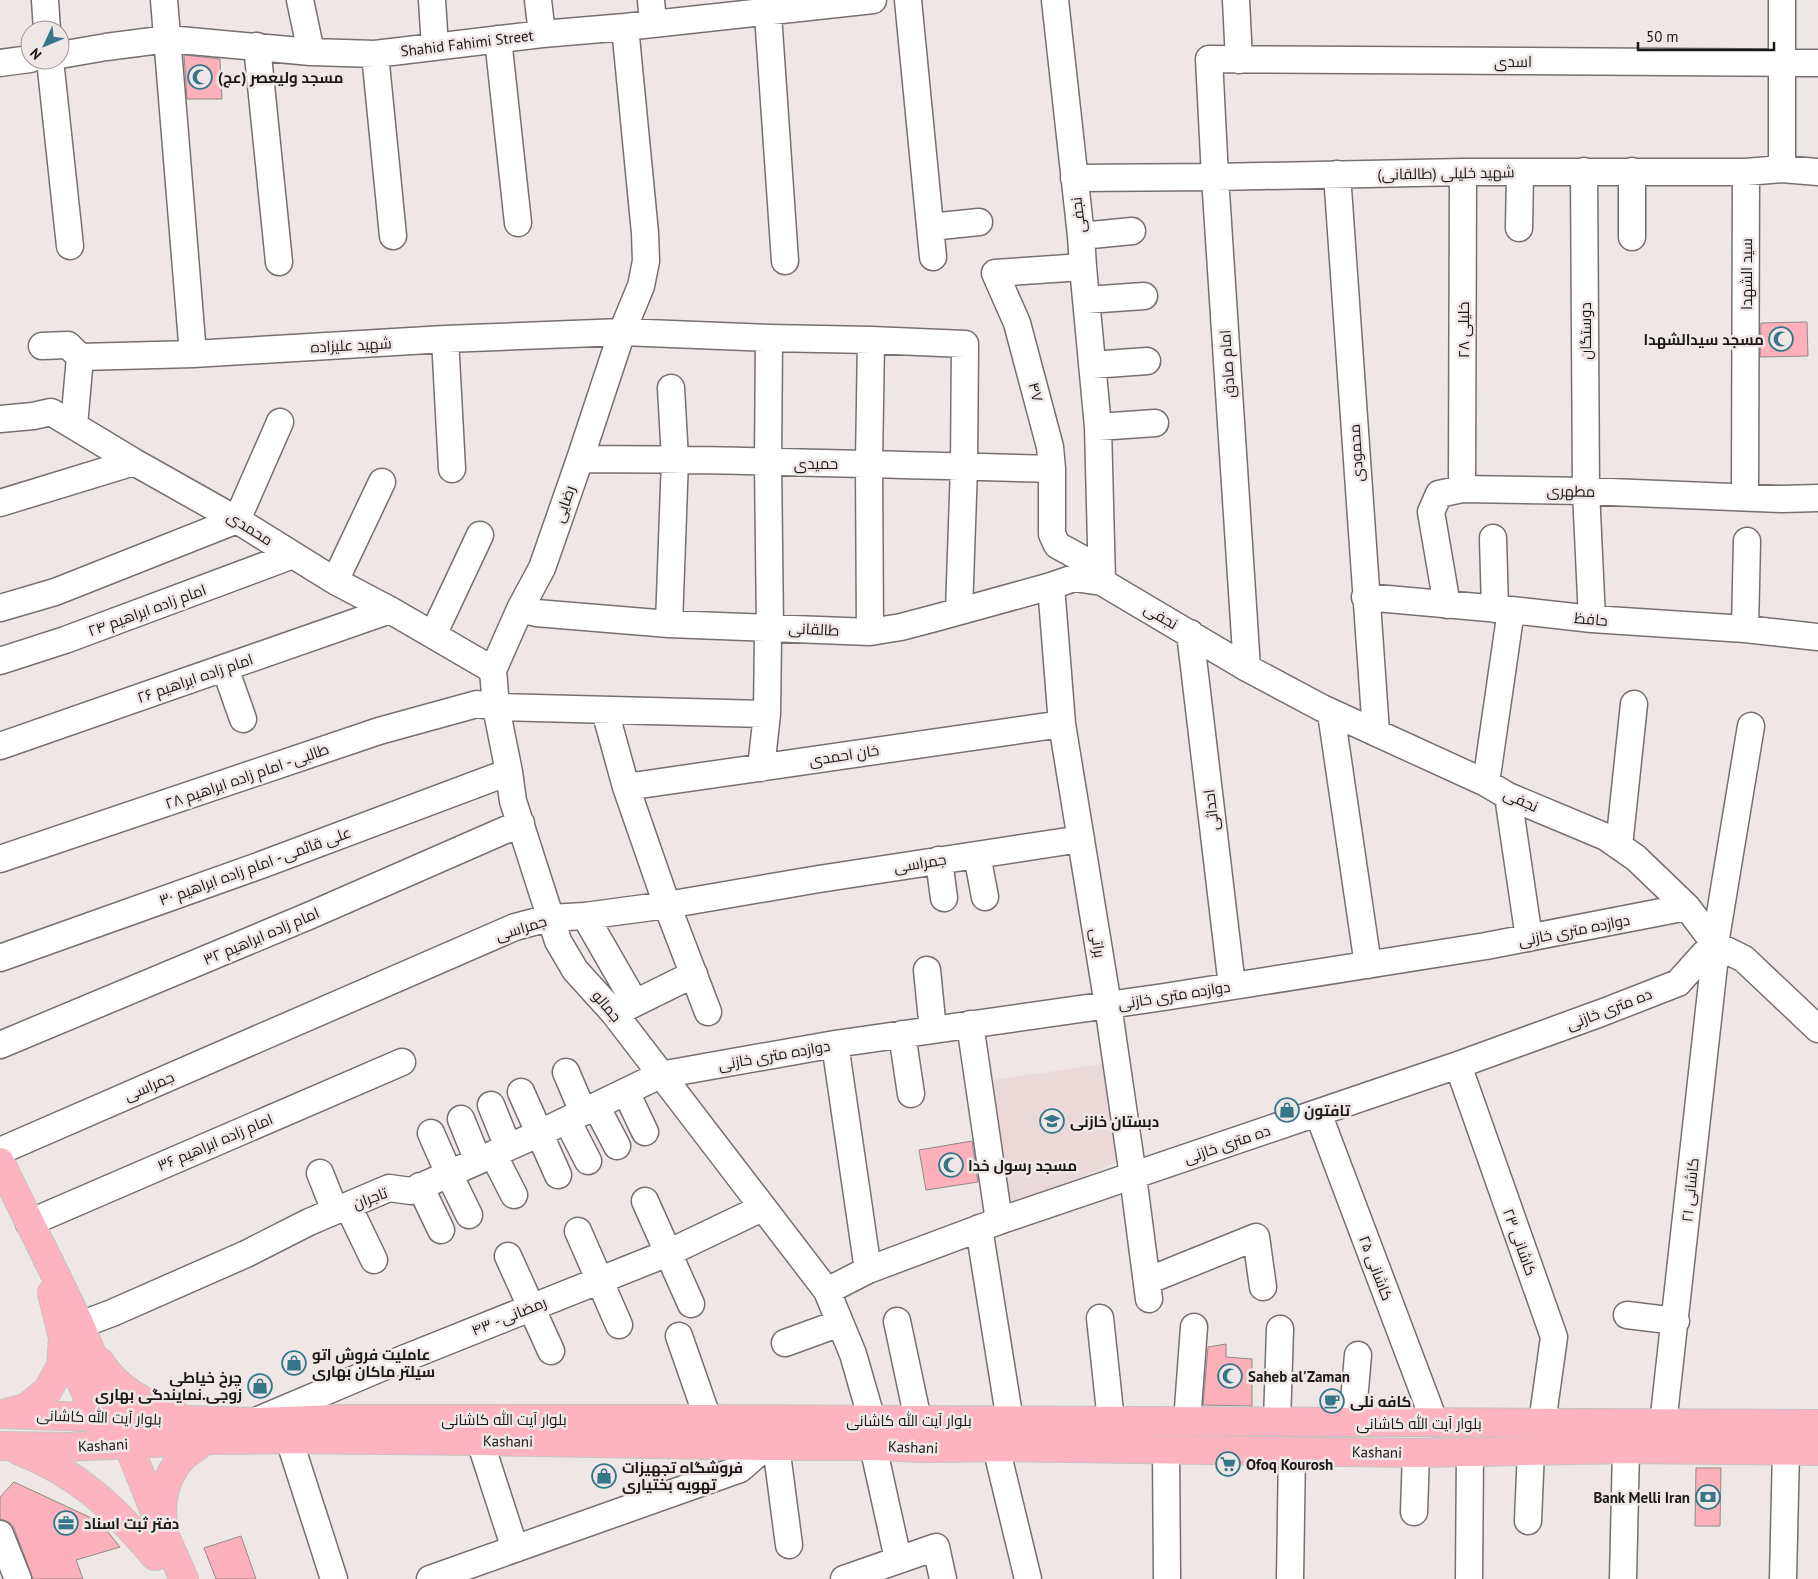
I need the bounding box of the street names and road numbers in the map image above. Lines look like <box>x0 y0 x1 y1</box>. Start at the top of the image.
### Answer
street label: Shahid Fahimi Street <box>399 25 535 61</box>
street label: اسدی <box>1494 52 1532 72</box>
street label: شهید خلیلی (طالقانی) <box>1377 162 1515 185</box>
street label: نجفی <box>1066 196 1091 234</box>
street label: سید الشهدا <box>1737 238 1757 310</box>
street label: خلیلی ۲۸ <box>1454 302 1474 358</box>
street label: دوستگان <box>1576 302 1596 360</box>
street label: امام صادق <box>1215 329 1240 399</box>
street label: شهید علیزاده <box>310 333 392 358</box>
street label: ۴۷ <box>1024 380 1048 404</box>
street label: محمودی <box>1344 423 1369 483</box>
street label: حمیدی <box>794 454 838 474</box>
street label: مطهری <box>1546 481 1596 502</box>
street label: رضایی <box>549 483 580 525</box>
street label: محمدی <box>223 507 276 550</box>
street label: امام زاده ابراهیم ۲۴ <box>85 580 209 641</box>
street label: نجفی <box>1140 599 1181 634</box>
street label: حافظ <box>1573 608 1609 630</box>
street label: طالقانی <box>788 618 840 641</box>
street label: امام زاده ابراهیم ۲۶ <box>135 649 256 708</box>
street label: طالبی - امام زاده ابراهیم ۲۸ <box>163 739 332 814</box>
street label: خان احمدی <box>808 740 881 771</box>
street label: نجفی <box>1500 784 1541 817</box>
street label: احداثی <box>1199 788 1224 832</box>
street label: علی قائمی - امام زاده ابراهیم ۳۰ <box>156 822 354 911</box>
street label: جمراسی <box>893 849 948 877</box>
street label: امام زاده ابراهیم ۳۲ <box>200 903 322 970</box>
street label: دوازده متری خازنی <box>1517 910 1632 951</box>
street label: جمراسی <box>493 911 549 946</box>
street label: براتی <box>1085 927 1110 959</box>
street label: دوازده متری خازنی <box>1117 977 1232 1014</box>
street label: ده متری خازنی <box>1564 984 1655 1035</box>
street label: جمالو <box>588 986 626 1026</box>
street label: دوازده متری خازنی <box>717 1036 832 1075</box>
street label: جمراسی <box>121 1067 177 1106</box>
street label: امام زاده ابراهیم ۳۶ <box>154 1109 276 1176</box>
street label: ده متری خازنی <box>1181 1120 1273 1169</box>
street label: کاشانی ۲۱ <box>1677 1157 1704 1223</box>
street label: تاجران <box>350 1183 390 1214</box>
street label: کاشانی ۲۳ <box>1498 1206 1541 1278</box>
street label: کاشانی ۲۵ <box>1354 1233 1397 1304</box>
street label: رمضانی - ۴۳ <box>469 1292 550 1341</box>
street label: بلوار آیت الله کاشانی <box>36 1405 162 1430</box>
street label: بلوار آیت الله کاشانی <box>441 1410 567 1430</box>
street label: بلوار آیت الله کاشانی <box>846 1411 972 1431</box>
street label: بلوار آیت الله کاشانی <box>1356 1414 1482 1434</box>
street label: Kashani <box>483 1431 533 1451</box>
street label: Kashani <box>77 1434 129 1456</box>
street label: Kashani <box>888 1437 938 1457</box>
street label: Kashani <box>1352 1442 1402 1462</box>

